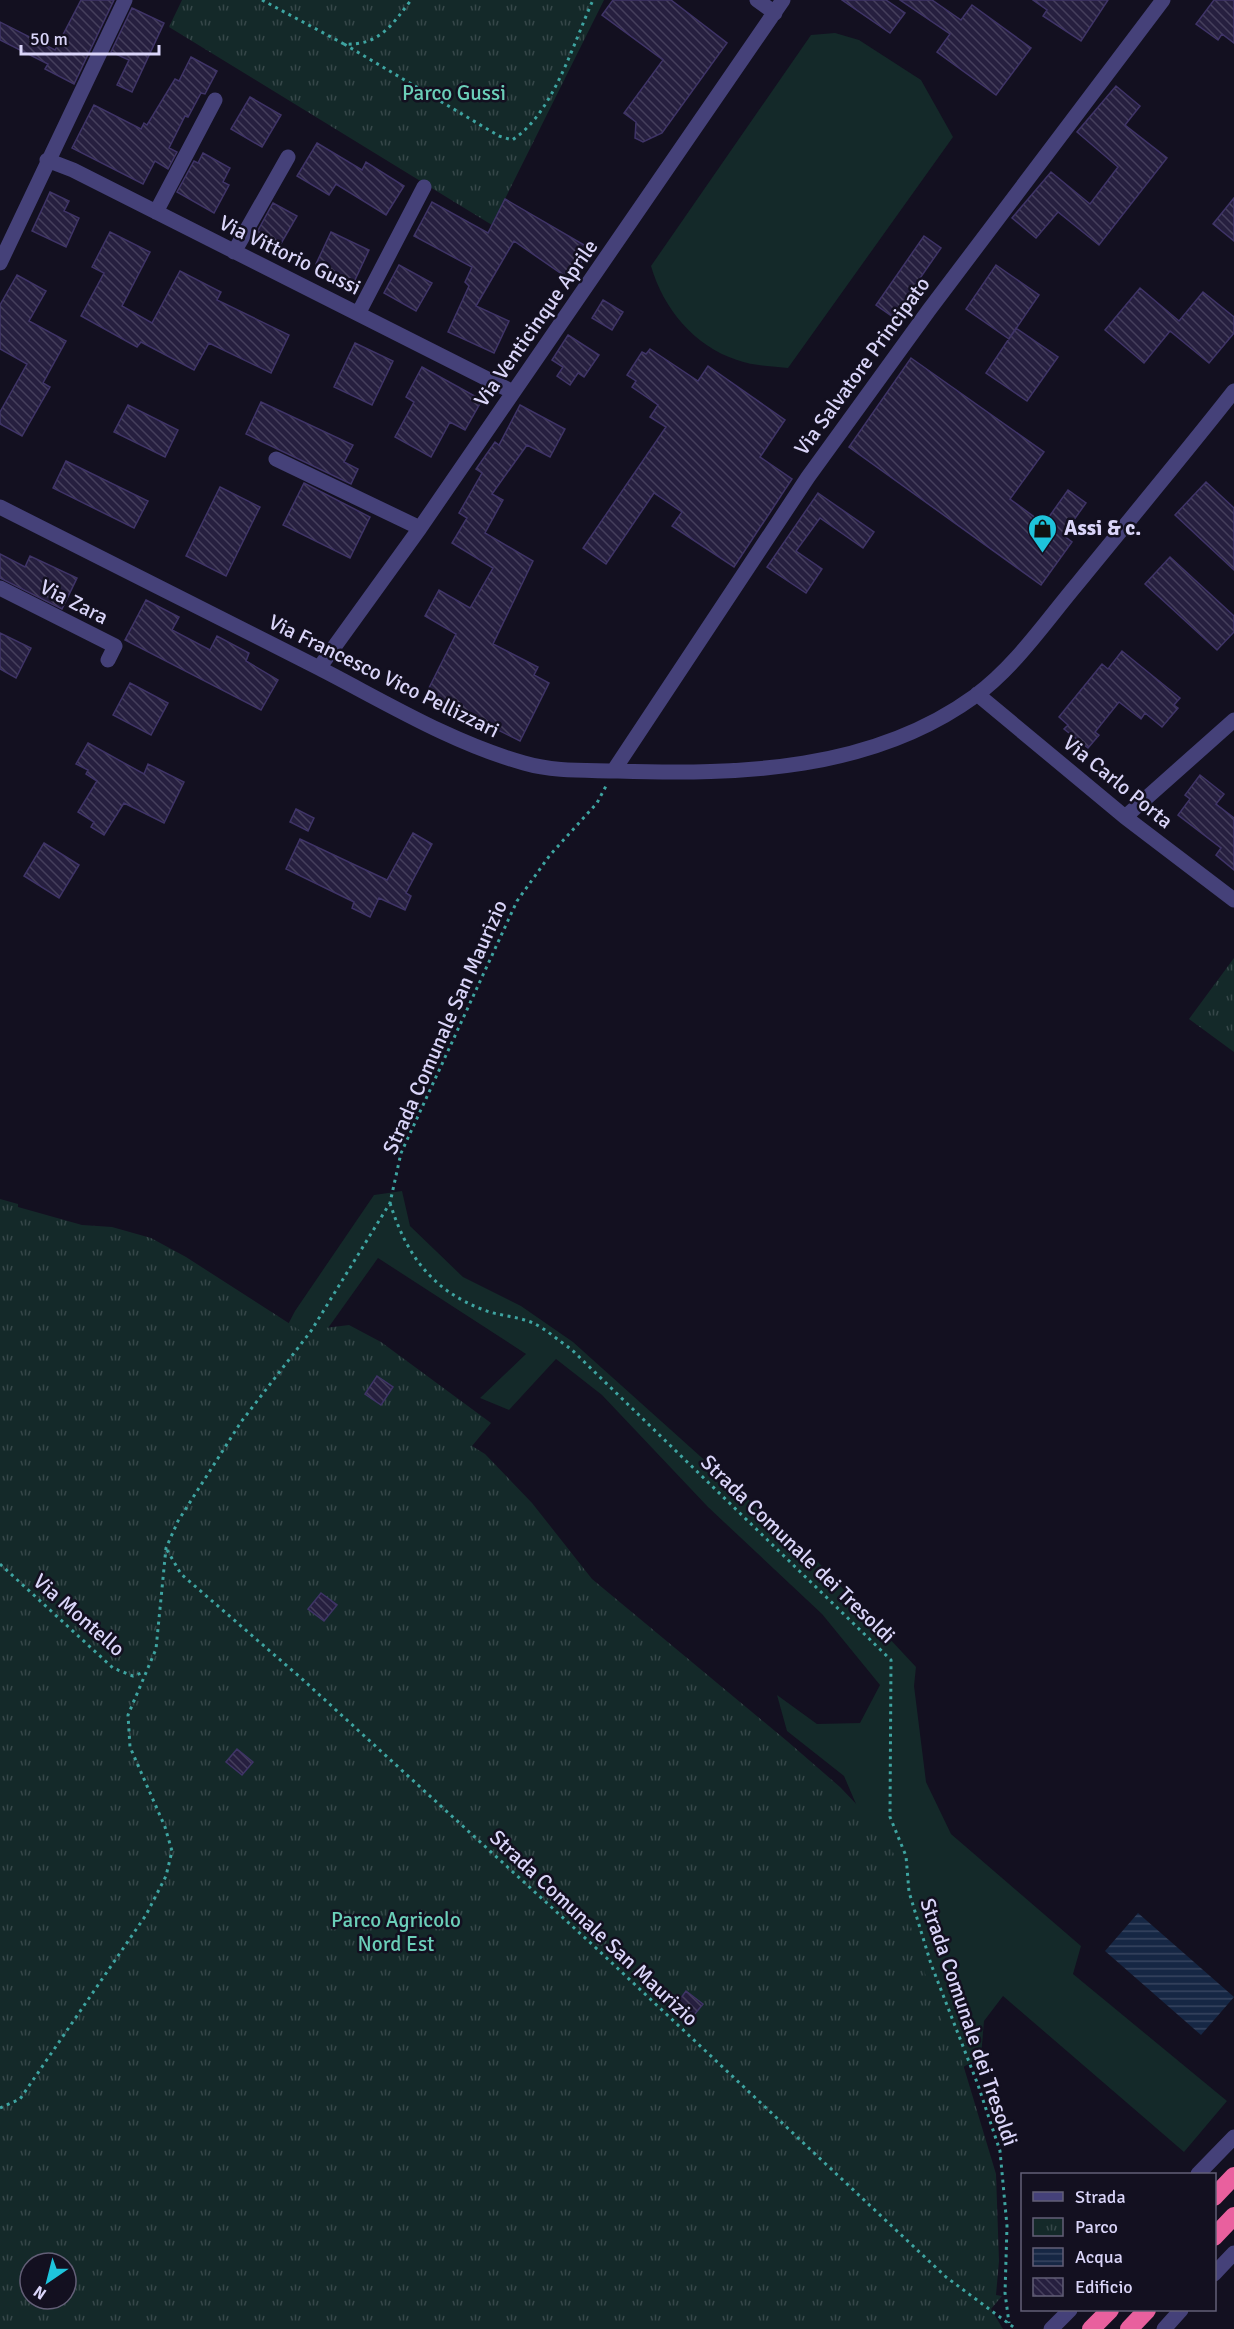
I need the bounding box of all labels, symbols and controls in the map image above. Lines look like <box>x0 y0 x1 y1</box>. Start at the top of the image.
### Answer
scale bar <box>21 18 159 56</box>
text: 50 m <box>30 28 68 50</box>
park label: Parco Gussi <box>402 80 506 106</box>
street label: Via Vittorio Gussi <box>215 209 365 301</box>
street label: Via Venticinque Aprile <box>468 234 604 412</box>
street label: Via Salvatore Principato <box>789 272 935 460</box>
shop icon: Assi & c. <box>1027 512 1059 554</box>
place label: Assi & c. <box>1064 515 1141 541</box>
street label: Via Zara <box>35 574 113 630</box>
street label: Via Francesco Vico Pellizzari <box>264 609 504 743</box>
street label: Via Carlo Porta <box>1058 730 1178 834</box>
street label: Strada Comunale San Maurizio <box>377 896 513 1158</box>
street label: Strada Comunale dei Tresoldi <box>695 1449 901 1649</box>
street label: Via Montello <box>28 1568 130 1662</box>
street label: Strada Comunale San Maurizio <box>484 1824 704 2032</box>
street label: Strada Comunale dei Tresoldi <box>914 1895 1024 2149</box>
park label: Parco Agricolo Nord Est <box>331 1907 461 1957</box>
legend <box>1021 2173 1216 2311</box>
text: Strada <box>1075 2186 1126 2208</box>
text: Parco <box>1075 2216 1118 2238</box>
text: Acqua <box>1075 2246 1123 2268</box>
north arrow <box>18 2251 78 2311</box>
text: Edificio <box>1075 2276 1133 2298</box>
text: N <box>30 2281 50 2304</box>

